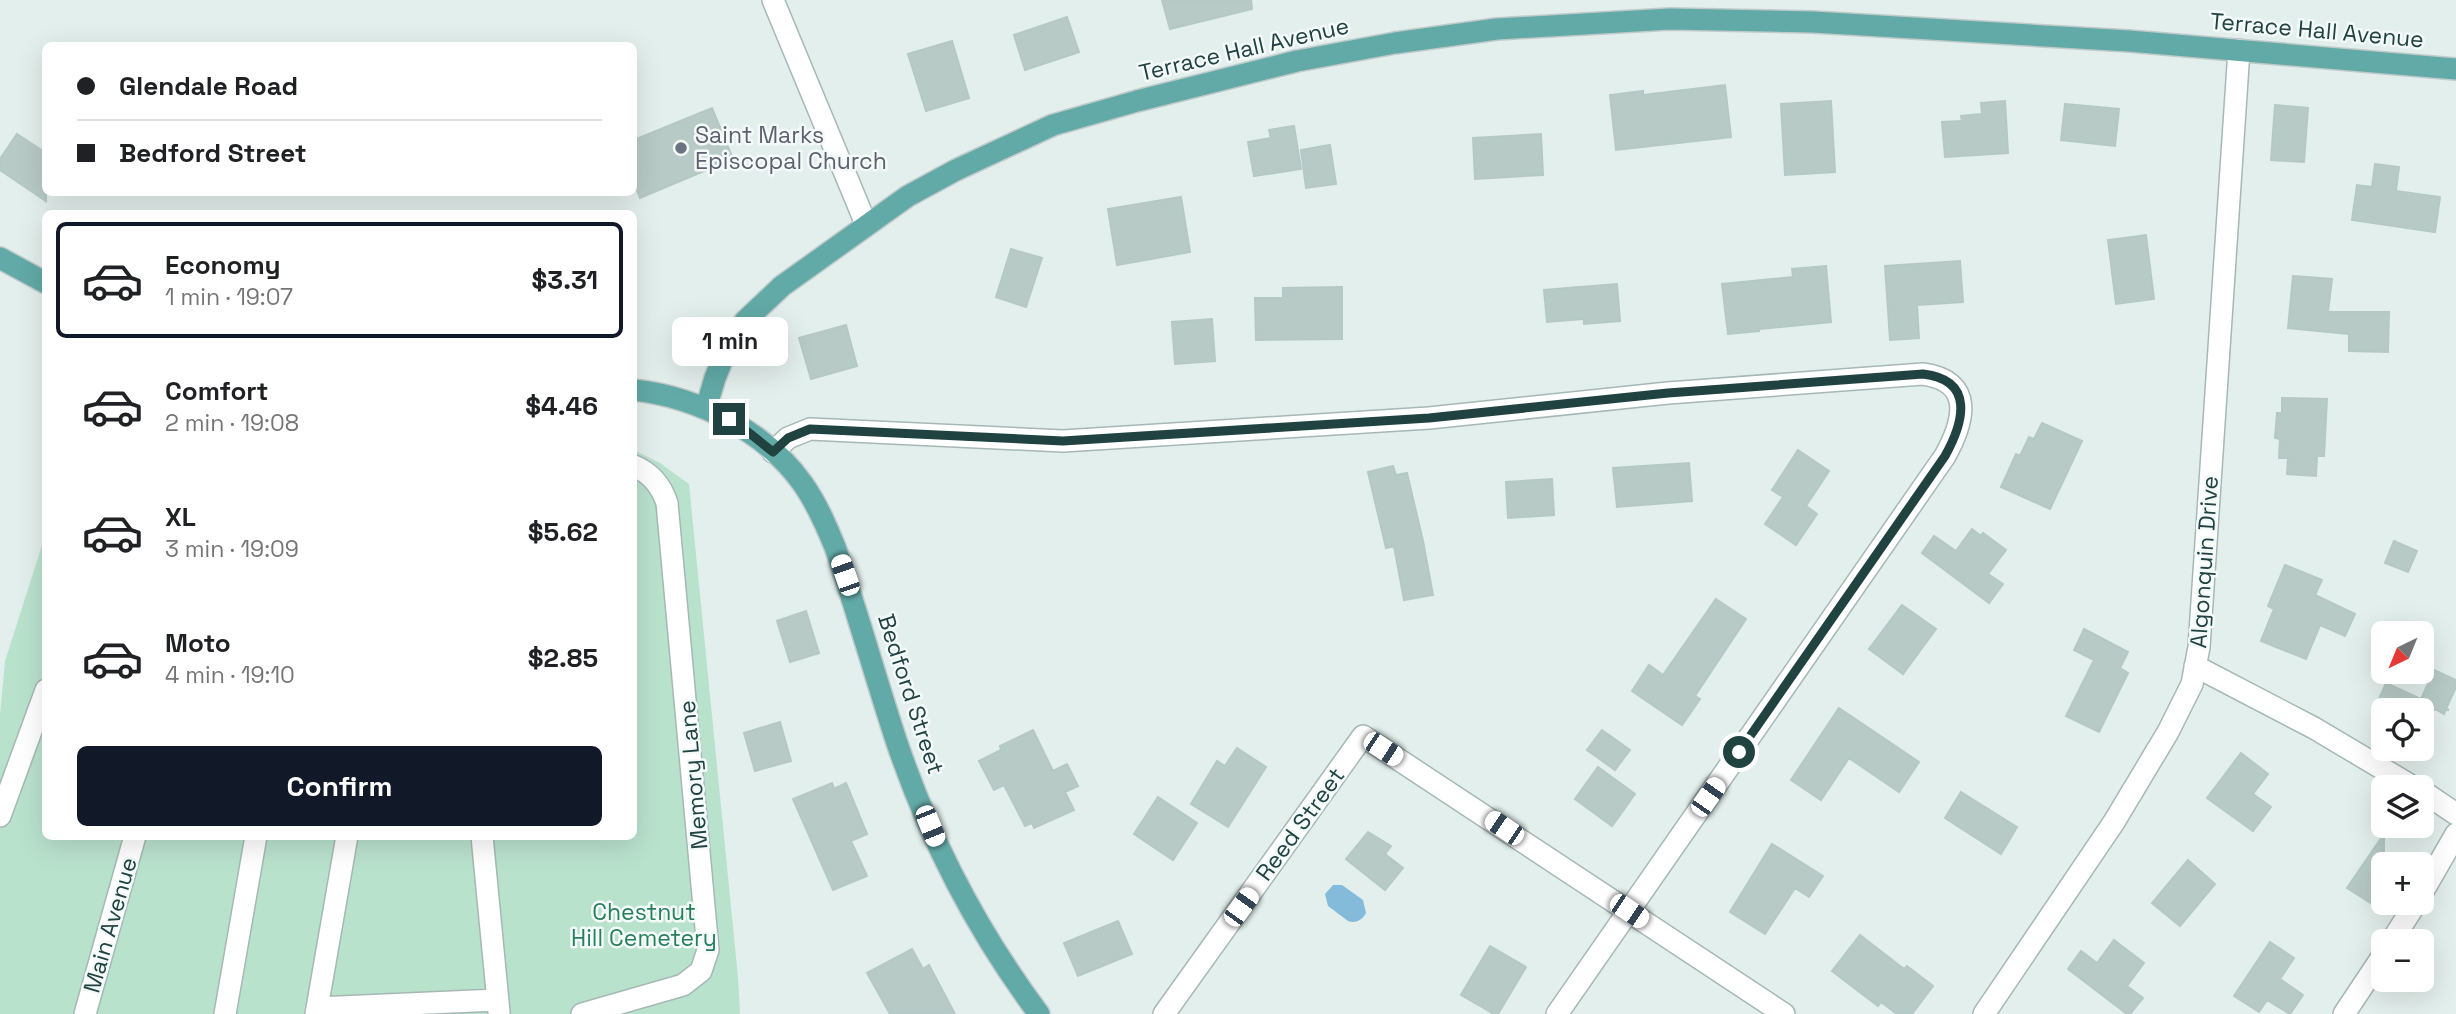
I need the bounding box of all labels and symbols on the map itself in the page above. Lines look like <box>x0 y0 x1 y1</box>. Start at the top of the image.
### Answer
street label: Terrace Hall Avenue <box>2209 6 2425 54</box>
street label: Terrace Hall Avenue <box>1136 10 1352 88</box>
place label: Saint Marks Episcopal Church <box>695 120 887 176</box>
marker: Saint Marks Episcopal Church <box>673 140 689 156</box>
callout: 1 min <box>671 318 787 366</box>
route end <box>713 403 745 435</box>
street label: Algonquin Drive <box>2183 475 2225 649</box>
car <box>829 552 862 598</box>
street label: Bedford Street <box>871 610 951 778</box>
north arrow <box>2371 621 2434 684</box>
street label: Memory Lane <box>672 699 714 851</box>
car <box>1360 729 1407 769</box>
route start <box>1723 736 1755 768</box>
street label: Reed Street <box>1249 761 1351 887</box>
car <box>1688 774 1729 820</box>
car <box>913 803 948 849</box>
car <box>1481 808 1528 848</box>
street label: Main Avenue <box>76 854 144 996</box>
car <box>1221 884 1262 930</box>
car <box>1606 891 1653 931</box>
park label: Chestnut Hill Cemetery <box>571 897 717 953</box>

